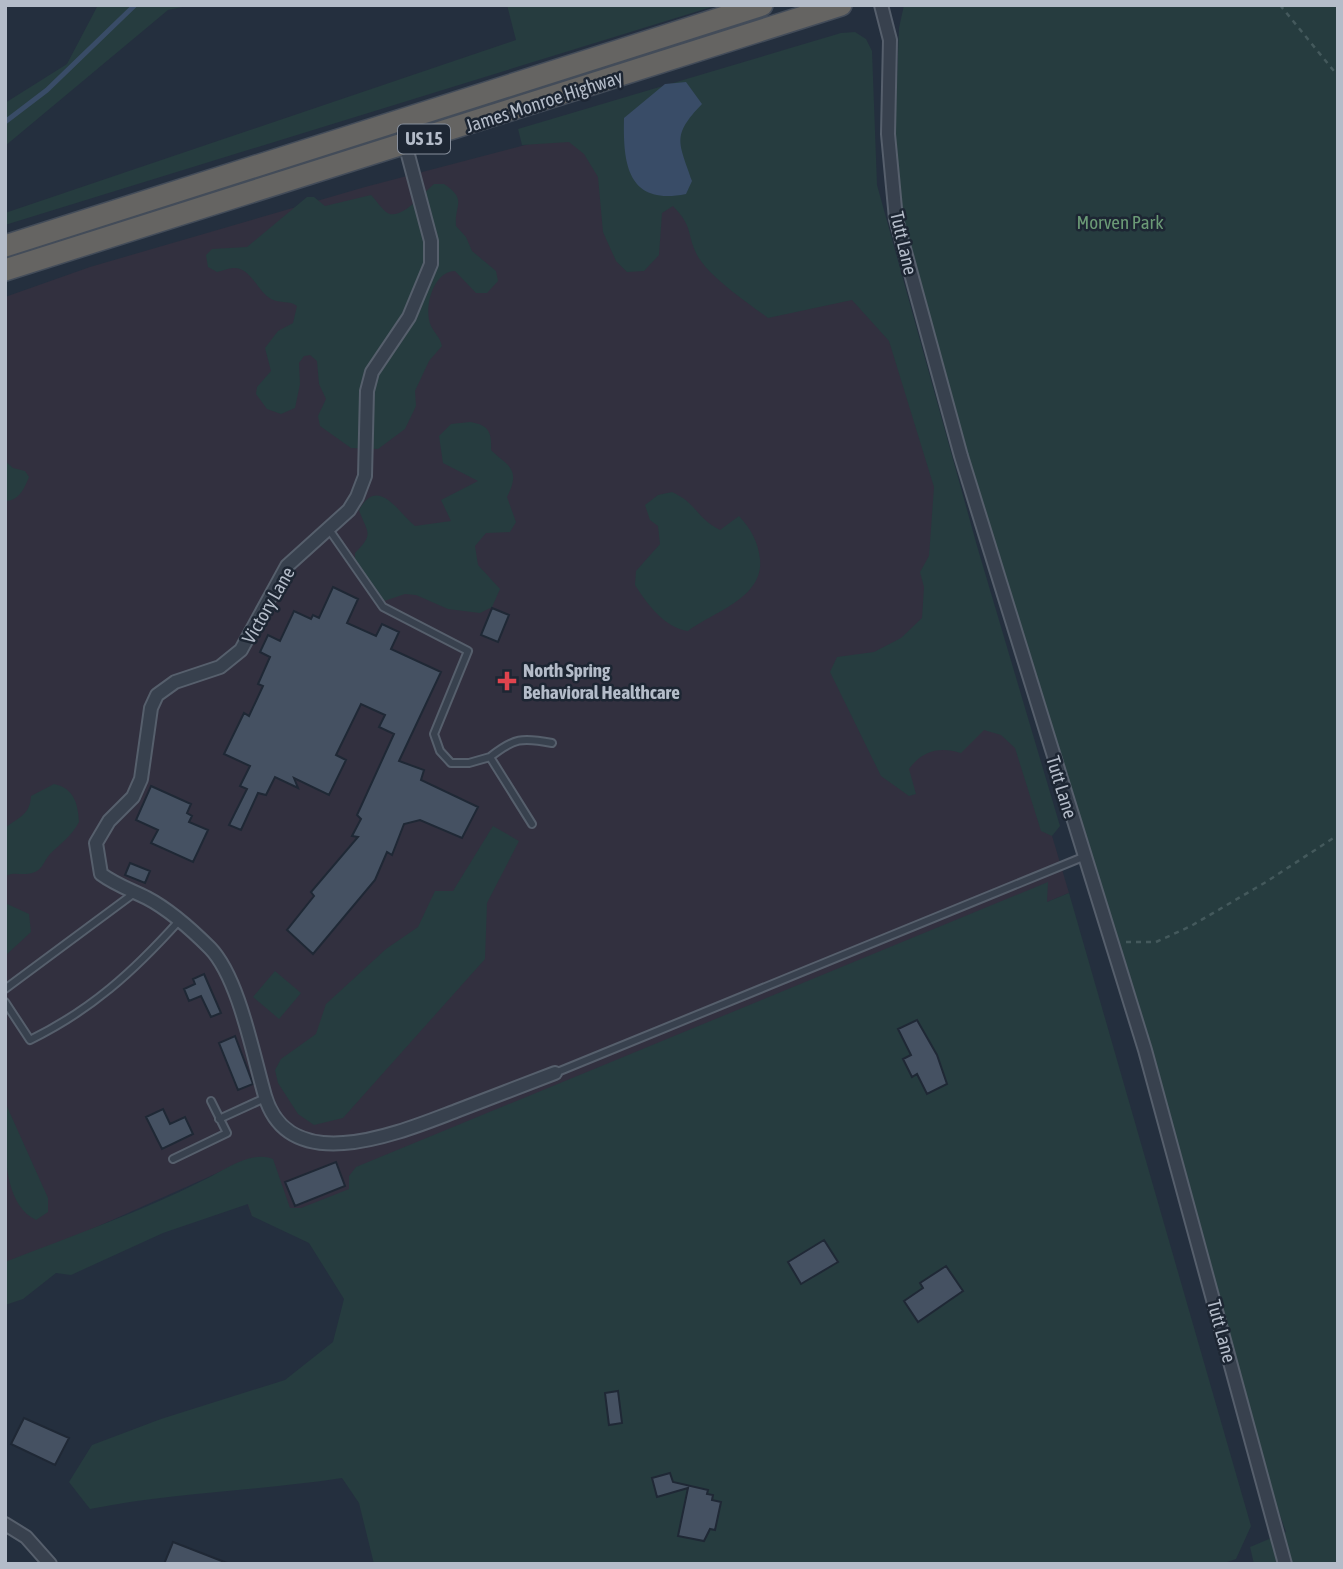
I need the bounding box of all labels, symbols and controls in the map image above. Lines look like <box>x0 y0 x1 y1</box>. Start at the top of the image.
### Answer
street label: James Monroe Highway <box>463 65 625 137</box>
road number: US 15 <box>398 124 450 154</box>
street label: Tutt Lane <box>886 209 922 277</box>
park label: Morven Park <box>1076 211 1164 233</box>
street label: Victory Lane <box>237 563 299 647</box>
place label: North Spring Behavioral Healthcare <box>523 659 680 703</box>
marker: North Spring Behavioral Healthcare <box>497 671 517 691</box>
street label: Tutt Lane <box>1042 753 1082 821</box>
street label: Tutt Lane <box>1203 1297 1241 1365</box>

